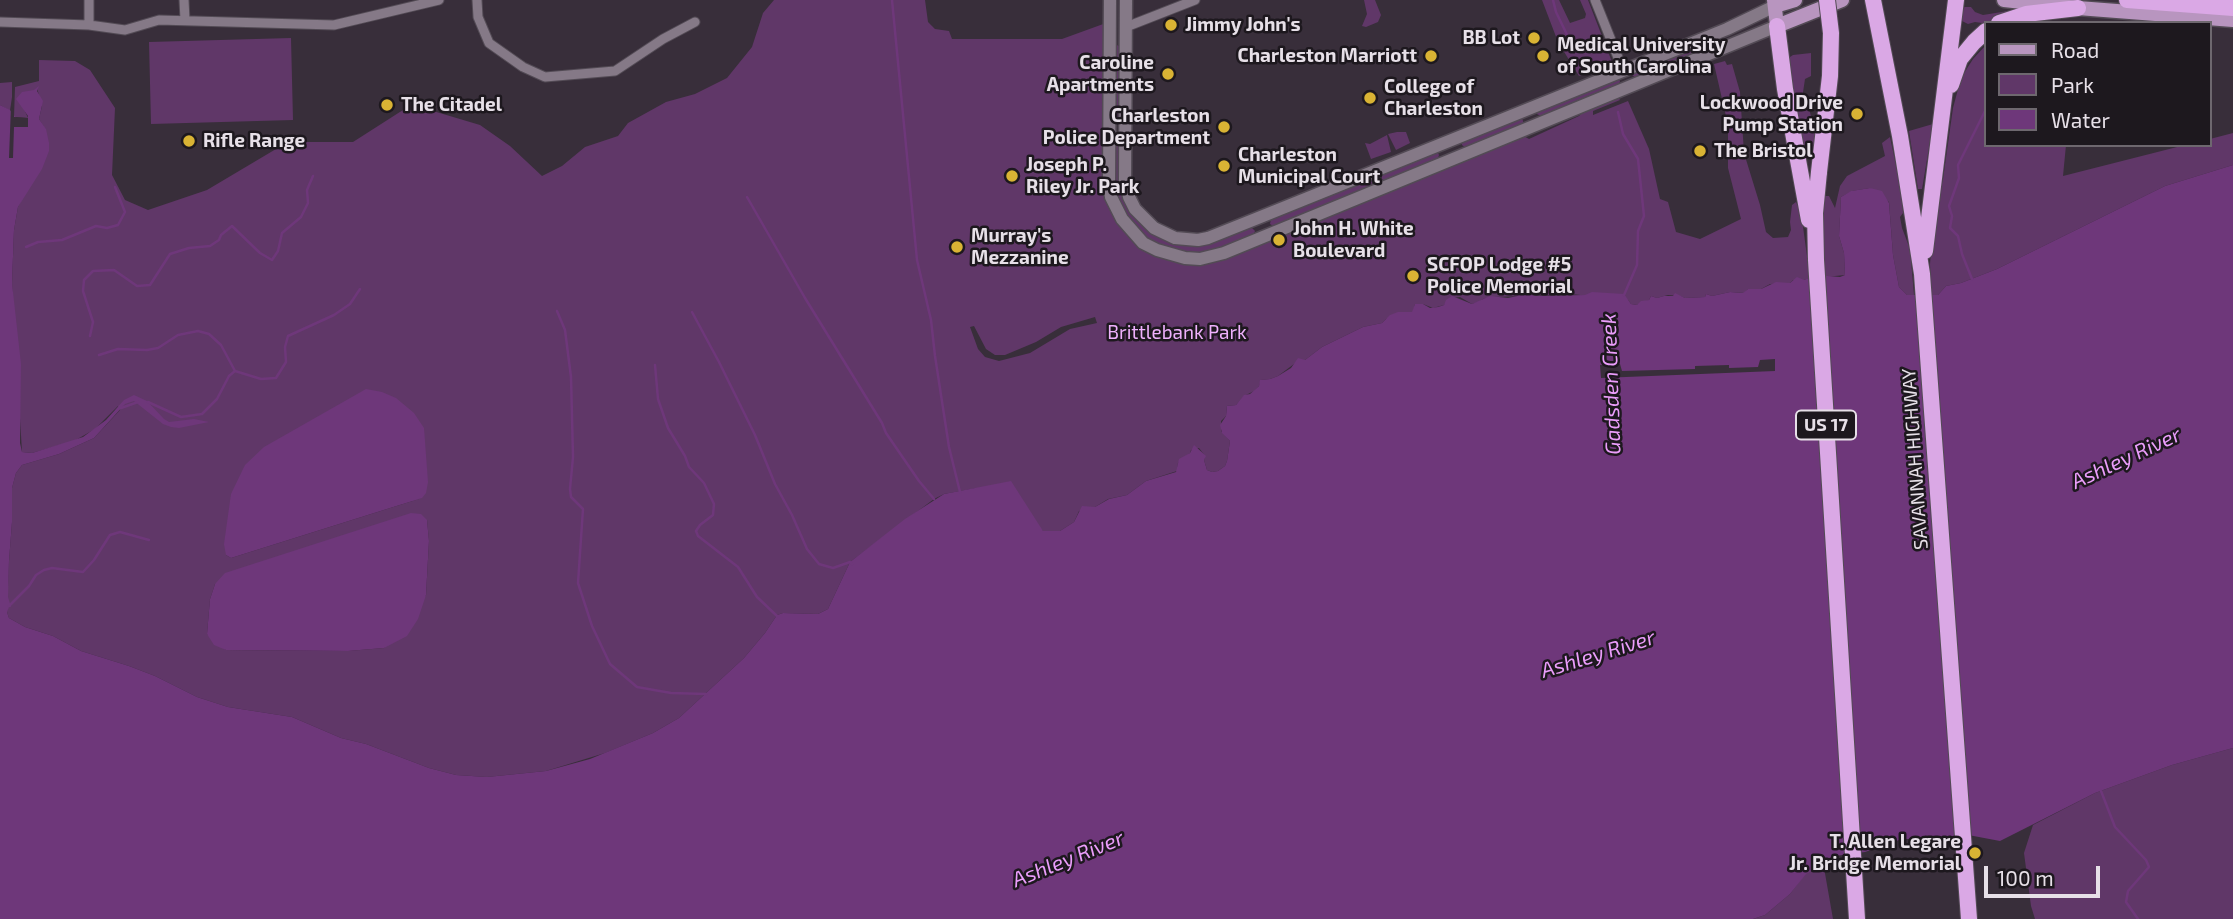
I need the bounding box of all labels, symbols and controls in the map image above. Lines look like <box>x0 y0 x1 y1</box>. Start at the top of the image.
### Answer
place label: Jimmy John's <box>1185 14 1301 36</box>
marker: Jimmy John's <box>1163 17 1179 33</box>
legend <box>1984 21 2212 147</box>
place label: BB Lot <box>1462 27 1520 49</box>
marker: BB Lot <box>1526 30 1542 46</box>
place label: Medical University of South Carolina <box>1557 34 1726 78</box>
text: Road <box>2051 37 2099 62</box>
place label: Charleston Marriott <box>1237 45 1417 67</box>
marker: Charleston Marriott <box>1423 48 1439 64</box>
marker: Medical University of South Carolina <box>1535 48 1551 64</box>
place label: Caroline Apartments <box>1047 52 1154 96</box>
marker: Caroline Apartments <box>1160 66 1176 82</box>
text: Park <box>2051 72 2094 97</box>
place label: College of Charleston <box>1384 76 1483 120</box>
marker: College of Charleston <box>1362 90 1378 106</box>
place label: Lockwood Drive Pump Station <box>1700 92 1843 136</box>
place label: The Citadel <box>401 94 502 116</box>
marker: The Citadel <box>379 97 395 113</box>
place label: Charleston Police Department <box>1043 105 1210 149</box>
marker: Lockwood Drive Pump Station <box>1849 106 1865 122</box>
text: Water <box>2051 107 2110 132</box>
marker: Charleston Police Department <box>1216 119 1232 135</box>
place label: Rifle Range <box>203 130 305 152</box>
marker: Rifle Range <box>181 133 197 149</box>
place label: The Bristol <box>1714 140 1813 162</box>
marker: The Bristol <box>1692 143 1708 159</box>
place label: Charleston Municipal Court <box>1238 144 1380 188</box>
place label: Joseph P. Riley Jr. Park <box>1026 154 1139 198</box>
marker: Charleston Municipal Court <box>1216 158 1232 174</box>
marker: Joseph P. Riley Jr. Park <box>1004 168 1020 184</box>
place label: John H. White Boulevard <box>1293 218 1414 262</box>
place label: Murray's Mezzanine <box>971 225 1069 269</box>
marker: John H. White Boulevard <box>1271 232 1287 248</box>
marker: Murray's Mezzanine <box>949 239 965 255</box>
place label: SCFOP Lodge #5 Police Memorial <box>1427 254 1572 298</box>
marker: SCFOP Lodge #5 Police Memorial <box>1405 268 1421 284</box>
water label: Gadsden Creek <box>1596 313 1626 455</box>
park label: Brittlebank Park <box>1107 322 1247 344</box>
street label: SAVANNAH HIGHWAY <box>1897 368 1933 550</box>
road number: US 17 <box>1796 410 1856 440</box>
water label: Ashley River <box>2067 422 2185 494</box>
water label: Ashley River <box>1538 625 1658 683</box>
water label: Ashley River <box>1009 825 1127 893</box>
place label: T. Allen Legare Jr. Bridge Memorial <box>1789 831 1961 875</box>
marker: T. Allen Legare Jr. Bridge Memorial <box>1967 845 1983 861</box>
scale bar <box>1988 852 2104 896</box>
text: 100 m <box>1997 865 2054 890</box>

